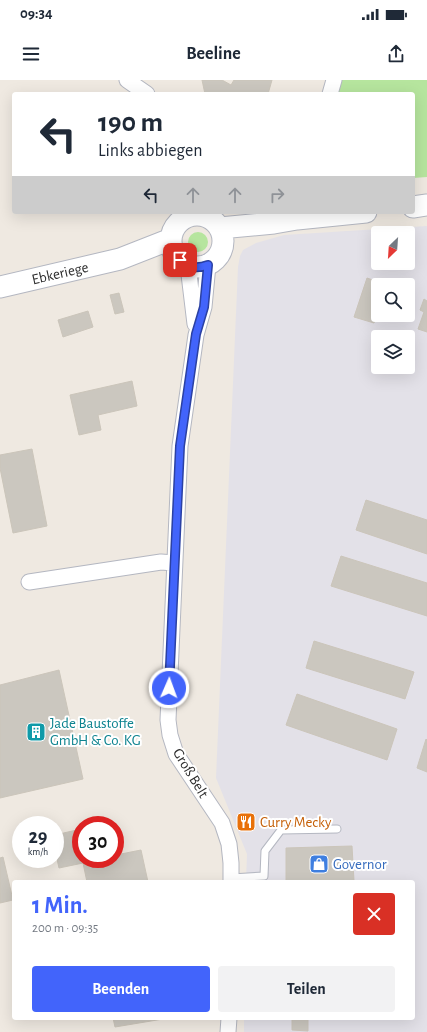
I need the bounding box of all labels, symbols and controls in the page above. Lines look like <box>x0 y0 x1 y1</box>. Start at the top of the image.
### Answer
text: 09:34 <box>20 6 53 21</box>
icon: menu <box>20 43 42 65</box>
icon: share <box>385 43 407 65</box>
text: Beeline <box>186 45 241 63</box>
icon: left <box>32 108 84 160</box>
text: 190 m <box>98 109 163 137</box>
text: Links abbiegen <box>98 142 203 160</box>
icon: left <box>140 184 162 206</box>
icon: ahead <box>182 184 204 206</box>
icon: ahead <box>224 184 246 206</box>
icon: right <box>266 184 288 206</box>
north arrow <box>371 226 415 270</box>
map controls <box>371 226 415 374</box>
pin <box>163 243 197 277</box>
icon: arrive <box>169 249 191 271</box>
street label: Ebkeriege <box>30 260 90 287</box>
button: search <box>371 278 415 322</box>
button: layers <box>371 330 415 374</box>
position arrow <box>148 667 190 709</box>
place label: Jade Baustoffe GmbH & Co. KG <box>50 716 141 748</box>
building icon: Jade Baustoffe GmbH & Co. KG <box>25 721 47 743</box>
street label: Groß Belt <box>170 746 211 801</box>
restaurant icon: Curry Mecky <box>235 811 257 833</box>
place label: Curry Mecky <box>260 815 332 830</box>
speed limit sign: 30 <box>72 816 124 868</box>
text: 29 <box>28 827 48 847</box>
text: km/h <box>28 847 48 857</box>
shop icon: Governor <box>308 853 330 875</box>
place label: Governor <box>333 857 387 872</box>
button: close <box>353 893 395 935</box>
text: 1 Min. <box>32 894 88 918</box>
text: 200 m · 09:35 <box>32 922 98 935</box>
button: Beenden <box>32 966 210 1012</box>
button: Teilen <box>218 966 395 1012</box>

